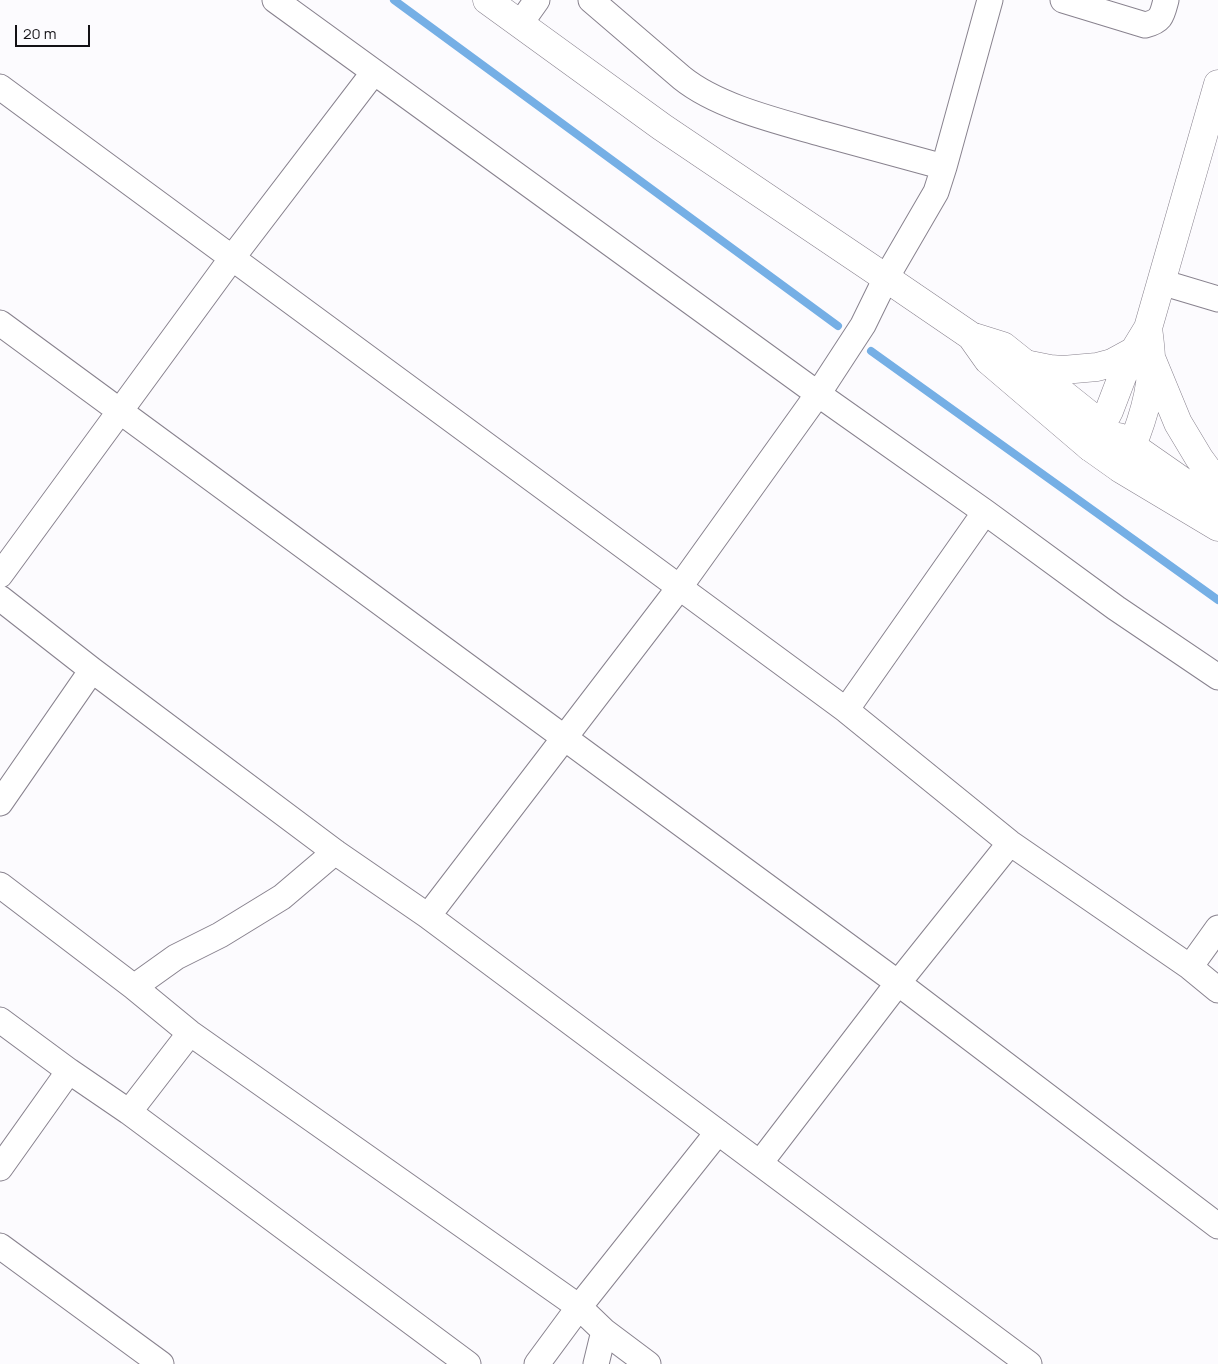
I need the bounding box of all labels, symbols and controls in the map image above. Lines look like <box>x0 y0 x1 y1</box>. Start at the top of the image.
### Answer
scale bar <box>18 15 92 47</box>
text: 20 m <box>23 23 56 44</box>

